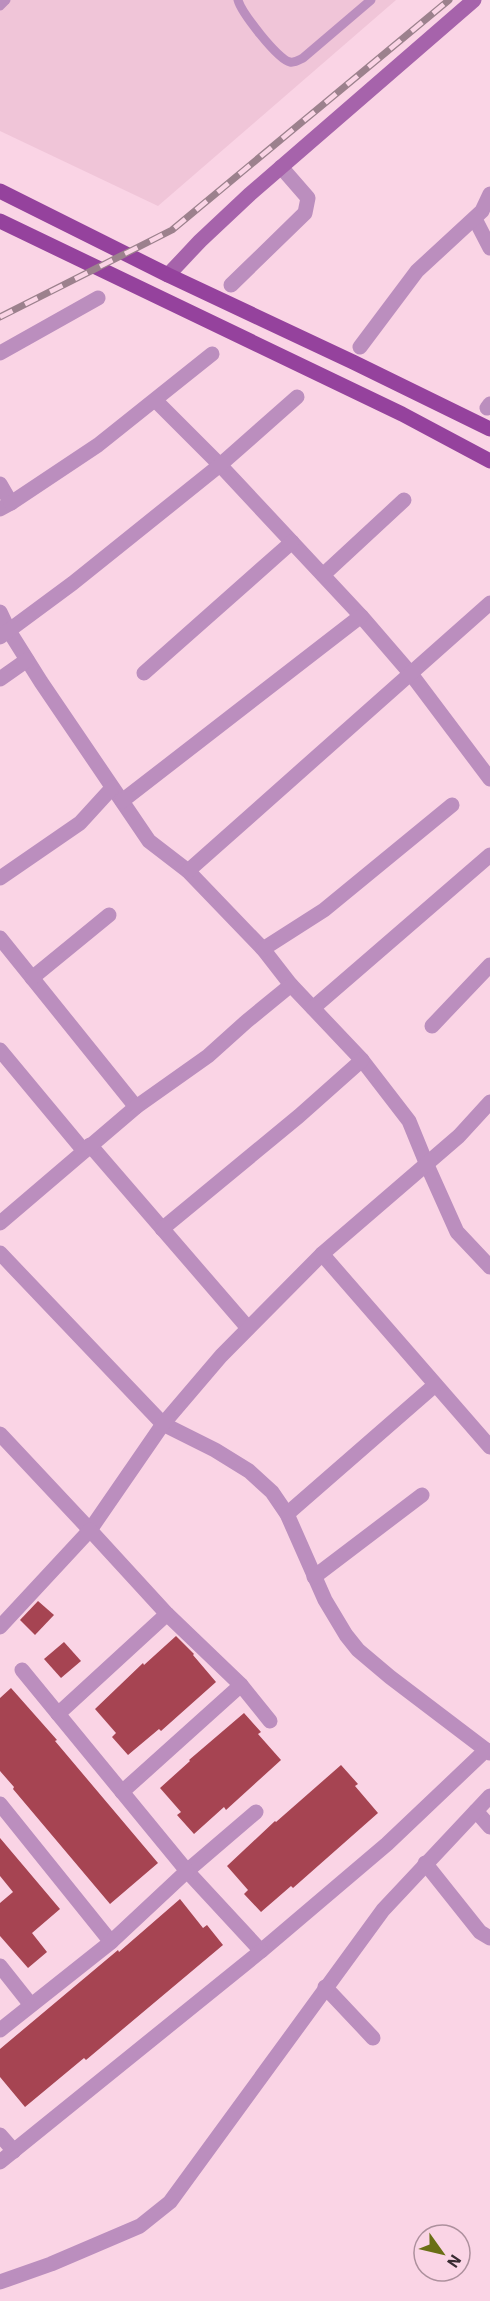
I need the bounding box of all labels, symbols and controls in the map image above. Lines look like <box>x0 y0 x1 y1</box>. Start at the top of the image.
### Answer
north arrow <box>412 2223 472 2283</box>
text: N <box>443 2251 466 2272</box>

